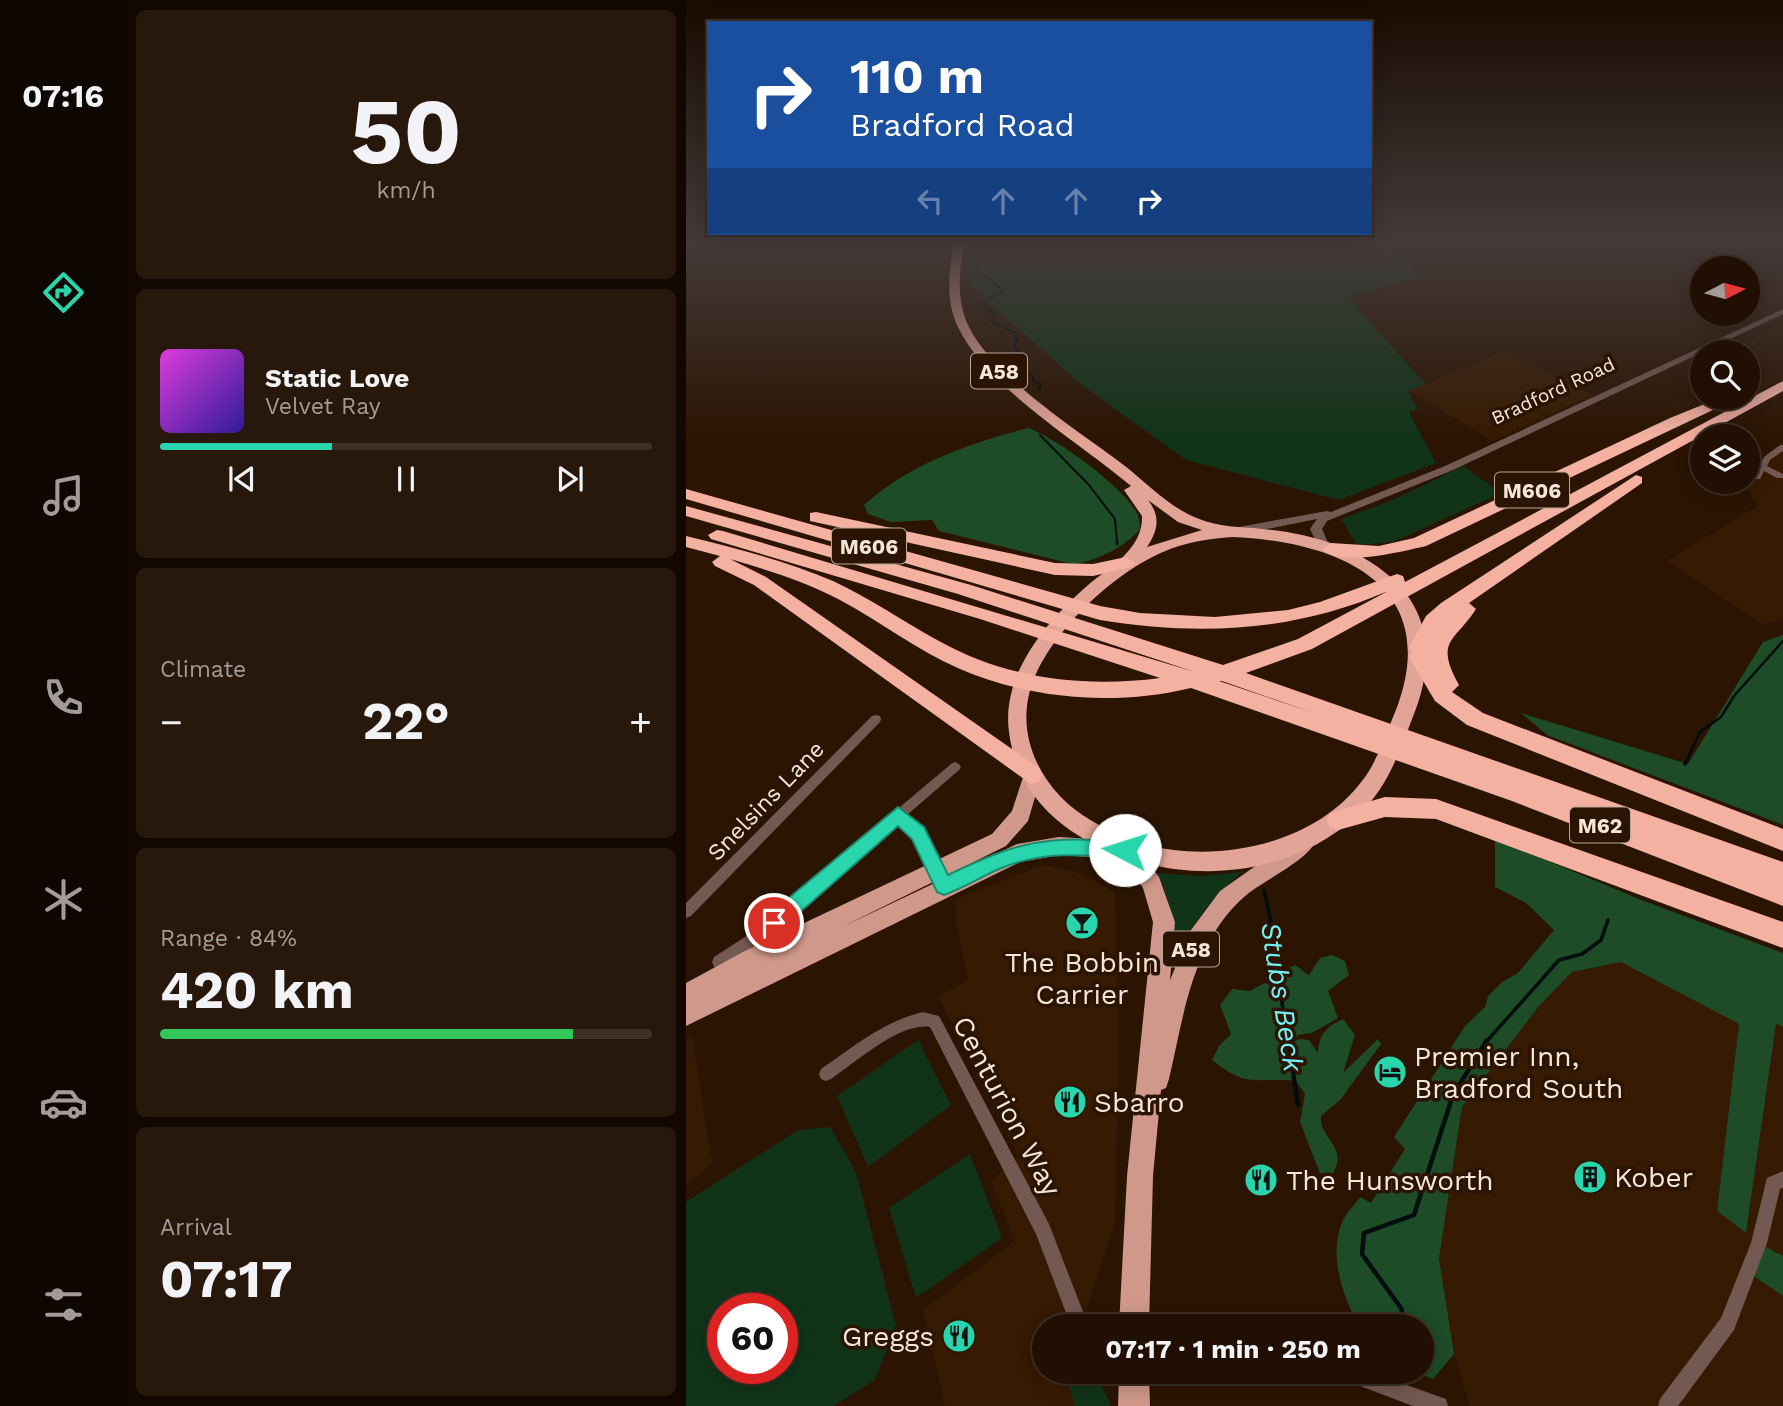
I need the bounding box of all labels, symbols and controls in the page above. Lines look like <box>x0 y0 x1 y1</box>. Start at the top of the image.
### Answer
text: 110 m <box>850 47 984 105</box>
icon: right <box>735 49 826 140</box>
text: 07:16 <box>22 77 104 115</box>
text: 50 <box>350 78 462 185</box>
text: Bradford Road <box>850 106 1075 144</box>
text: km/h <box>376 177 436 204</box>
icon: left <box>911 182 949 220</box>
icon: ahead <box>984 182 1022 220</box>
icon: ahead <box>1057 182 1095 220</box>
icon: right <box>1130 182 1168 220</box>
north arrow <box>1690 256 1760 326</box>
map controls <box>1690 256 1760 494</box>
icon: directions <box>39 268 88 317</box>
button: search <box>1690 340 1760 410</box>
street label: Bradford Road <box>1488 352 1618 430</box>
road number: A58 <box>971 354 1027 388</box>
text: Static Love <box>265 363 409 393</box>
text: Velvet Ray <box>265 393 381 420</box>
button: layers <box>1690 424 1760 494</box>
icon: previous <box>223 460 261 498</box>
icon: pause <box>387 460 425 498</box>
icon: next <box>551 460 589 498</box>
icon: music <box>39 471 88 520</box>
road number: M606 <box>1495 472 1569 508</box>
road number: M606 <box>832 528 906 564</box>
text: Climate <box>160 656 246 683</box>
icon: phone <box>39 673 88 722</box>
text: 22° <box>362 691 450 752</box>
text: − <box>160 700 183 744</box>
text: + <box>629 700 652 744</box>
street label: Snelsins Lane <box>702 736 830 866</box>
road number: M62 <box>1570 808 1630 842</box>
position arrow <box>1088 813 1162 887</box>
icon: climate <box>39 875 88 924</box>
pin <box>744 893 804 953</box>
icon: arrive <box>755 904 793 942</box>
bar icon: The Bobbin Carrier <box>1063 904 1101 942</box>
water label: Stubs Beck <box>1254 920 1310 1075</box>
text: Range · 84% <box>160 925 297 952</box>
road number: A58 <box>1163 932 1219 967</box>
place label: The Bobbin Carrier <box>1005 946 1159 1011</box>
text: 420 km <box>160 960 354 1021</box>
street label: Centurion Way <box>946 1011 1068 1202</box>
place label: Premier Inn, Bradford South <box>1414 1040 1623 1105</box>
hotel icon: Premier Inn, Bradford South <box>1371 1053 1409 1091</box>
icon: car <box>39 1078 88 1127</box>
restaurant icon: Sbarro <box>1051 1083 1089 1121</box>
place label: Sbarro <box>1094 1086 1185 1119</box>
building icon: Kober <box>1571 1158 1609 1196</box>
restaurant icon: The Hunsworth <box>1242 1161 1280 1199</box>
place label: Kober <box>1614 1161 1693 1194</box>
place label: The Hunsworth <box>1286 1164 1494 1197</box>
text: Arrival <box>160 1214 232 1241</box>
text: 07:17 <box>160 1249 293 1310</box>
icon: filters <box>39 1280 88 1329</box>
speed limit sign: 60 <box>707 1293 798 1384</box>
restaurant icon: Greggs <box>940 1317 978 1355</box>
place label: Greggs <box>842 1320 934 1353</box>
text: 07:17 · 1 min · 250 m <box>1105 1334 1361 1364</box>

